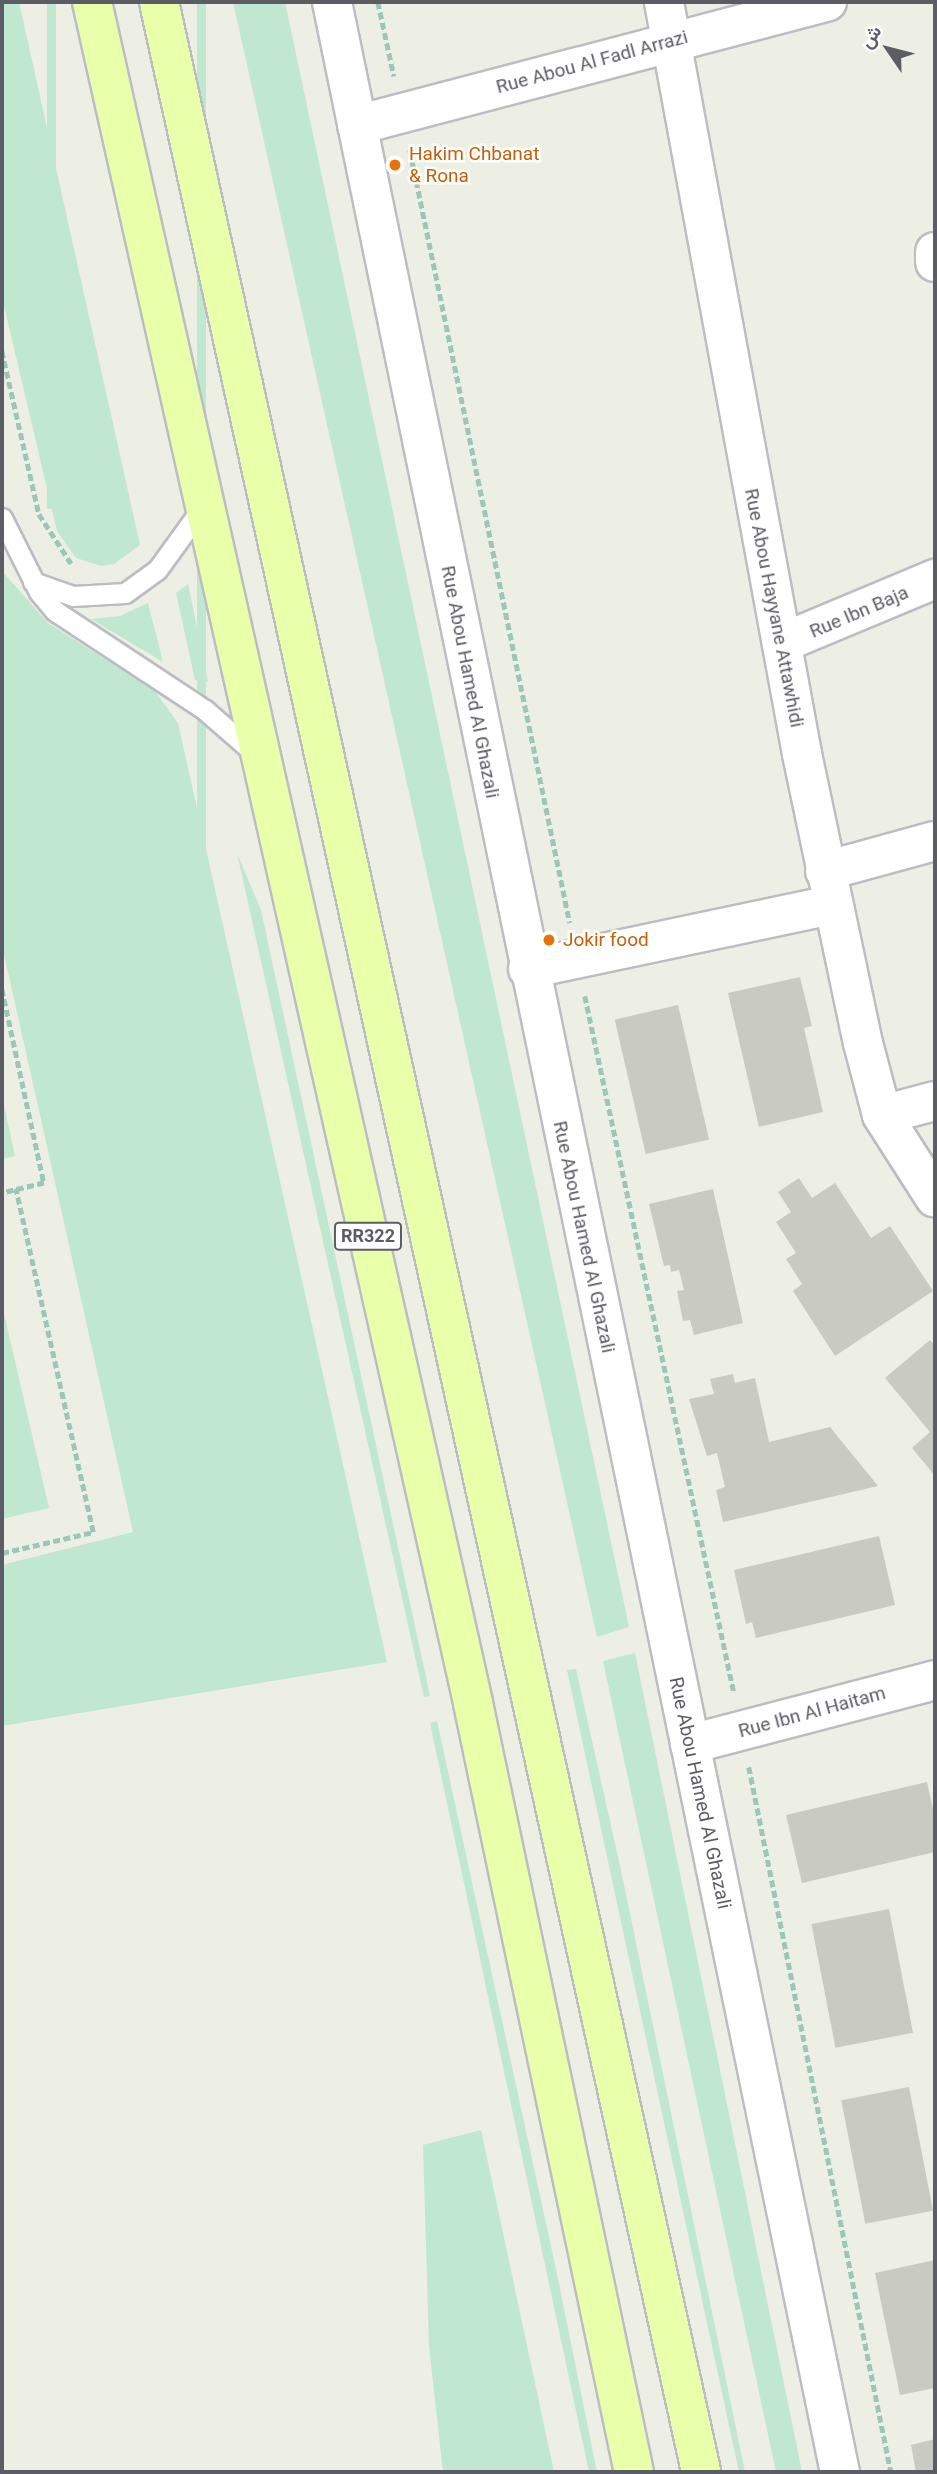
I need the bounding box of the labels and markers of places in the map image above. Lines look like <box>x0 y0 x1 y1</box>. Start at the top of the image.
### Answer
place label: Hakim Chbanat & Rona <box>409 143 539 187</box>
marker: Hakim Chbanat & Rona <box>387 157 403 173</box>
place label: Jokir food <box>563 929 649 951</box>
marker: Jokir food <box>541 932 557 948</box>

